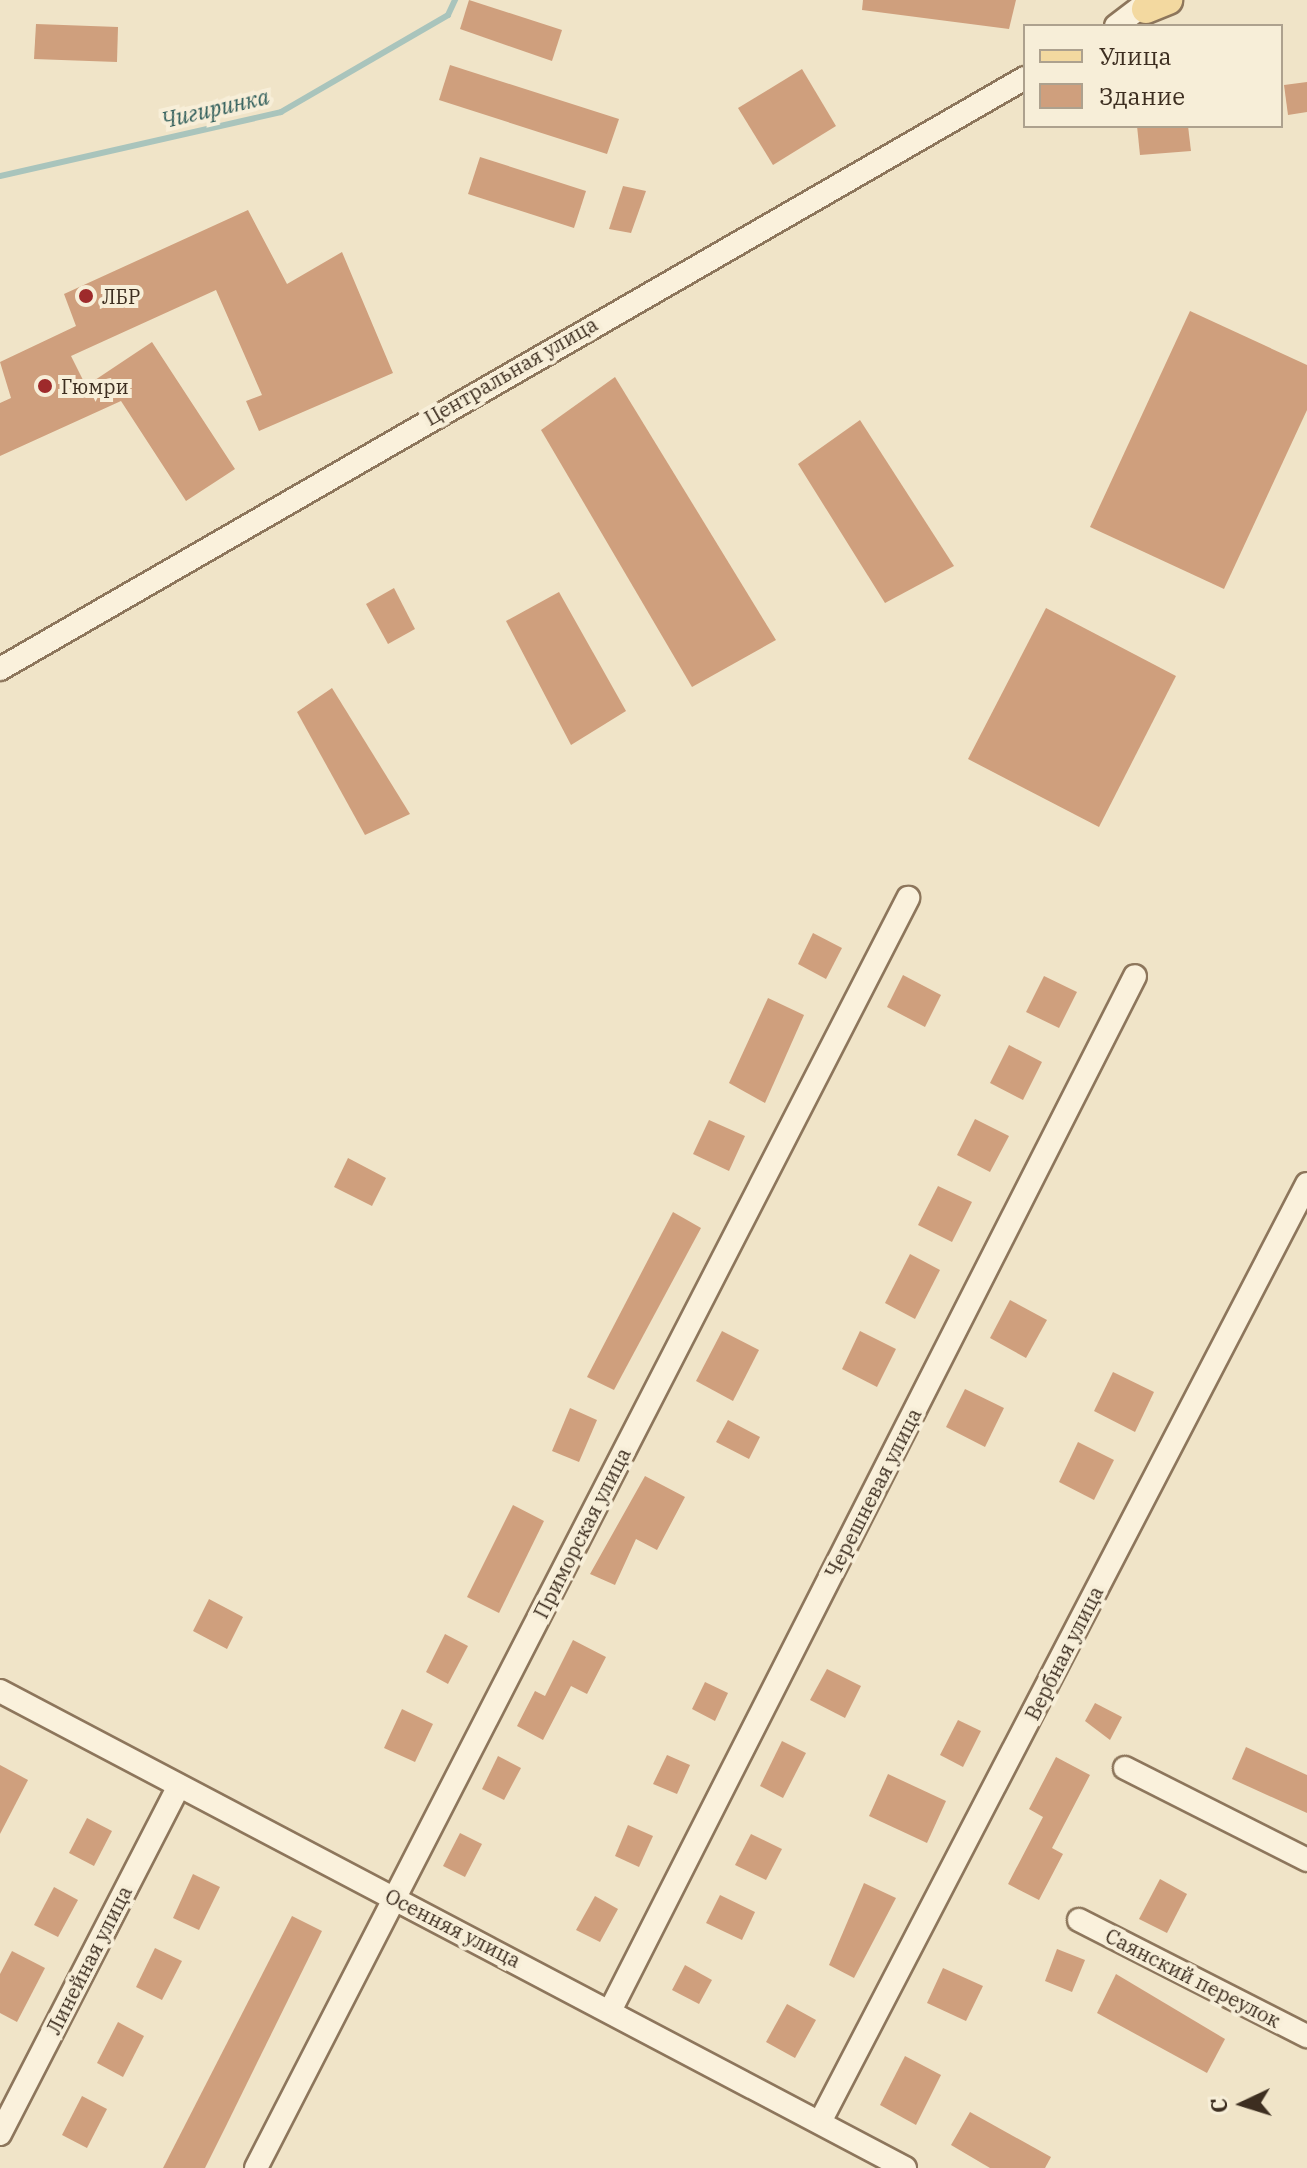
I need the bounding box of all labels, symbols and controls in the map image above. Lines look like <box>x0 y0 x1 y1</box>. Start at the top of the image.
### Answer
legend <box>1023 24 1283 128</box>
text: Улица <box>1099 40 1172 72</box>
text: Здание <box>1099 80 1185 112</box>
water label: Чигиринка <box>159 83 271 133</box>
place label: ЛБР <box>102 284 141 308</box>
marker: ЛБР <box>77 287 95 305</box>
street label: Центральная улица <box>420 312 602 430</box>
place label: Гюмри <box>61 374 129 398</box>
marker: Гюмри <box>36 377 54 395</box>
street label: Черешневая улица <box>820 1404 926 1582</box>
street label: Приморская улица <box>529 1444 635 1622</box>
street label: Вербная улица <box>1020 1582 1108 1724</box>
street label: Линейная улица <box>41 1882 137 2038</box>
street label: Осенняя улица <box>381 1884 525 1972</box>
street label: Саянский переулок <box>1101 1923 1285 2033</box>
north arrow <box>1203 2064 1283 2144</box>
text: С <box>1204 2097 1234 2114</box>

